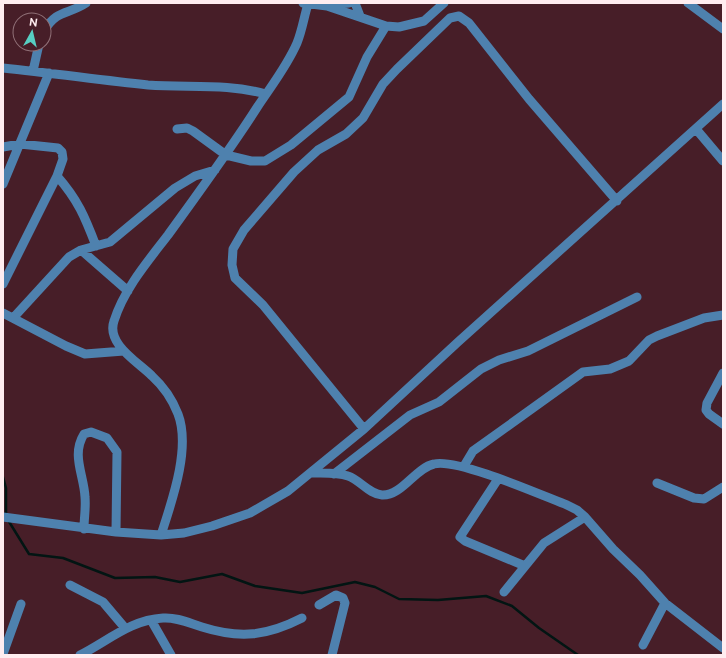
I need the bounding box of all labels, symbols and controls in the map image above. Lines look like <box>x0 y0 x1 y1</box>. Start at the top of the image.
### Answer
north arrow <box>12 12 52 52</box>
text: N <box>28 16 38 30</box>

